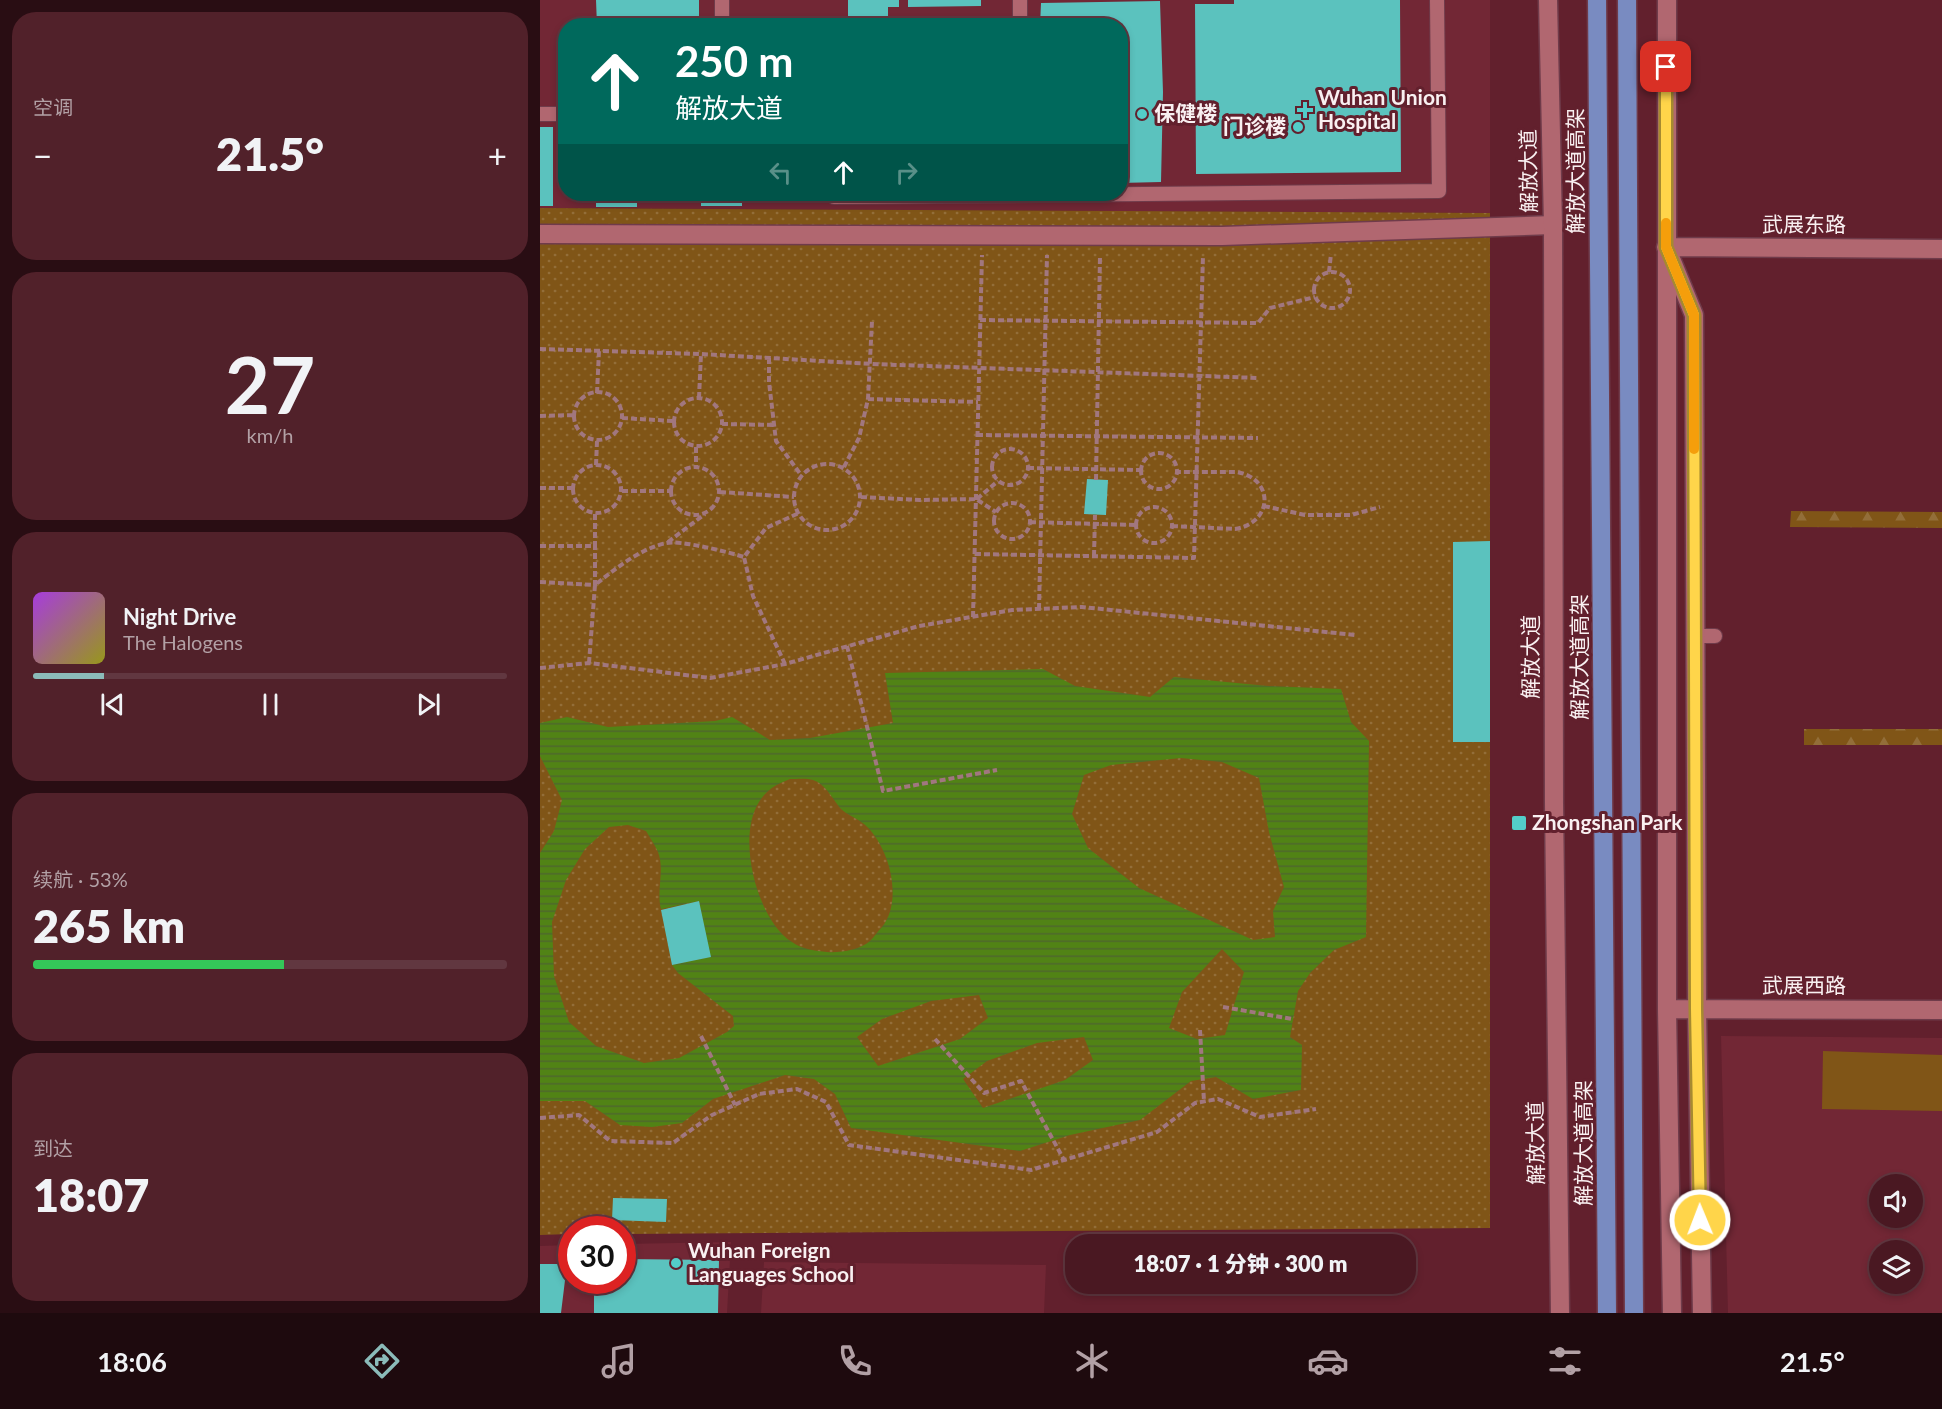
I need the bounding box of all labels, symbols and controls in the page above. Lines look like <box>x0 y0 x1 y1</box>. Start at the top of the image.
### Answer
text: 250 m <box>675 36 793 86</box>
pin <box>1640 41 1691 92</box>
icon: ahead <box>576 42 654 120</box>
icon: arrive <box>1649 50 1682 83</box>
place label: Wuhan Union Hospital <box>1318 84 1447 133</box>
text: 解放大道 <box>675 91 783 124</box>
text: 空调 <box>33 95 73 119</box>
place label: 保健楼 <box>1154 100 1217 125</box>
marker: Wuhan Union Hospital <box>1296 101 1314 119</box>
marker: 保健楼 <box>1135 107 1149 121</box>
street label: 解放大道高架 <box>1562 108 1587 234</box>
place label: 门诊楼 <box>1223 113 1286 138</box>
marker: 门诊楼 <box>1291 120 1305 134</box>
text: 21.5° <box>216 127 324 181</box>
street label: 解放大道 <box>1514 129 1541 213</box>
text: − <box>33 135 52 175</box>
text: + <box>488 135 507 175</box>
icon: left <box>764 156 797 189</box>
icon: ahead <box>827 156 860 189</box>
icon: right <box>890 156 923 189</box>
street label: 武展东路 <box>1762 211 1846 236</box>
text: 27 <box>225 337 315 431</box>
text: km/h <box>247 423 293 447</box>
street label: 解放大道高架 <box>1566 594 1591 720</box>
text: Night Drive <box>123 603 236 630</box>
street label: 解放大道 <box>1517 615 1542 699</box>
text: The Halogens <box>123 630 243 654</box>
icon: previous <box>96 688 129 721</box>
icon: pause <box>254 688 287 721</box>
icon: next <box>412 688 445 721</box>
place label: Zhongshan Park <box>1532 809 1683 834</box>
marker: Zhongshan Park <box>1510 814 1528 832</box>
text: 续航 · 53% <box>33 867 128 891</box>
text: 265 km <box>33 899 185 953</box>
street label: 武展西路 <box>1762 972 1846 997</box>
street label: 解放大道高架 <box>1570 1080 1595 1206</box>
street label: 解放大道 <box>1521 1101 1548 1185</box>
text: 到达 <box>33 1136 73 1160</box>
text: 18:07 <box>33 1168 149 1222</box>
map controls <box>1869 1174 1923 1294</box>
button: sound <box>1869 1174 1923 1228</box>
position arrow <box>1668 1188 1732 1252</box>
speed limit sign: 30 <box>558 1216 636 1294</box>
place label: Wuhan Foreign Languages School <box>688 1237 854 1286</box>
button: layers <box>1869 1240 1923 1294</box>
text: 18:07 · 1 分钟 · 300 m <box>1134 1250 1347 1277</box>
marker: Wuhan Foreign Languages School <box>669 1256 683 1270</box>
icon: directions <box>361 1340 403 1382</box>
icon: music <box>598 1340 640 1382</box>
icon: phone <box>834 1340 876 1382</box>
icon: climate <box>1071 1340 1113 1382</box>
icon: car <box>1307 1340 1349 1382</box>
icon: filters <box>1544 1340 1586 1382</box>
text: 18:06 <box>97 1345 167 1378</box>
text: 21.5° <box>1780 1345 1845 1378</box>

